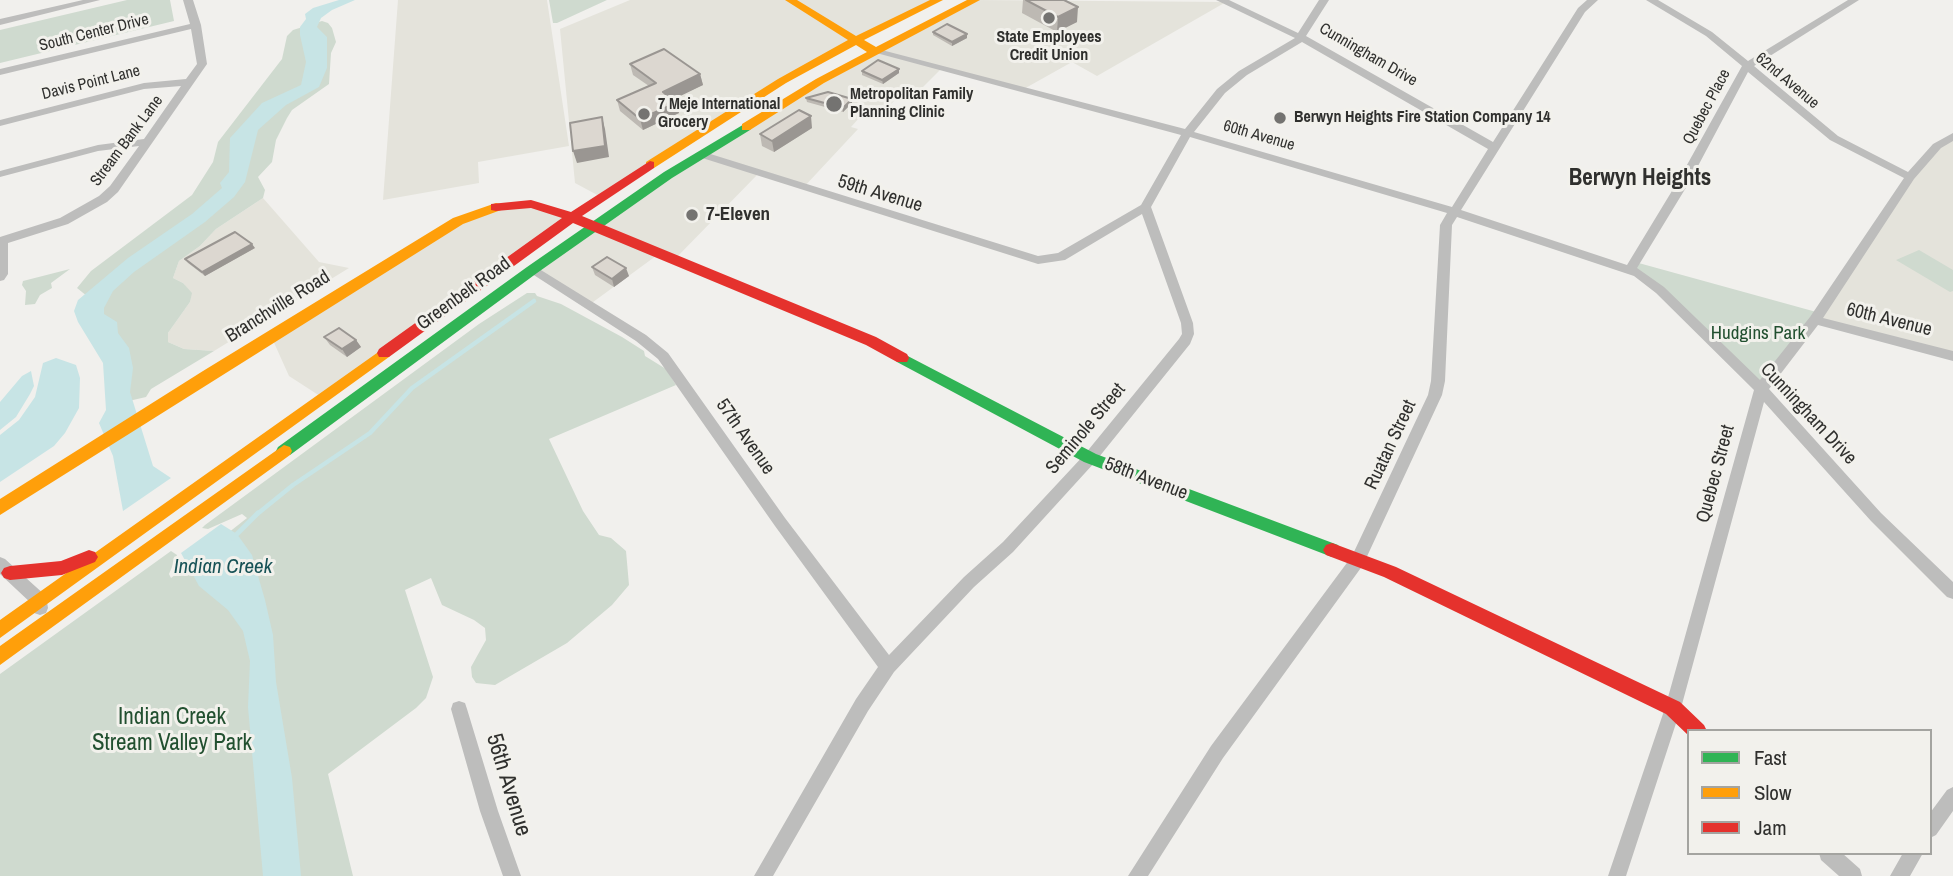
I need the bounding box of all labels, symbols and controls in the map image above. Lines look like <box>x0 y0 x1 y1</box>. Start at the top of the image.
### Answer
street label: South Center Drive <box>37 10 151 56</box>
marker: State Employees Credit Union <box>1041 10 1057 26</box>
street label: Cunningham Drive <box>1316 19 1420 91</box>
place label: State Employees Credit Union <box>996 28 1102 66</box>
street label: 62nd Avenue <box>1751 49 1823 113</box>
street label: Davis Point Lane <box>40 62 142 104</box>
street label: Quebec Place <box>1679 66 1735 148</box>
place label: Metropolitan Family Planning Clinic <box>850 85 973 123</box>
street label: Stream Bank Lane <box>87 92 167 190</box>
marker: Metropolitan Family Planning Clinic <box>824 94 844 114</box>
place label: 7 Meje International Grocery <box>658 95 780 133</box>
marker: 7 Meje International Grocery <box>636 106 652 122</box>
place label: Berwyn Heights Fire Station Company 14 <box>1294 108 1551 128</box>
marker: Berwyn Heights Fire Station Company 14 <box>1272 110 1288 126</box>
street label: 60th Avenue <box>1221 117 1297 155</box>
district label: Berwyn Heights <box>1569 165 1711 193</box>
street label: 59th Avenue <box>835 170 925 218</box>
place label: 7-Eleven <box>706 204 770 226</box>
marker: 7-Eleven <box>684 207 700 223</box>
street label: Greenbelt Road <box>413 252 515 336</box>
street label: Branchville Road <box>222 266 334 348</box>
street label: 60th Avenue <box>1844 298 1934 342</box>
park label: Hudgins Park <box>1711 323 1805 345</box>
street label: Cunningham Drive <box>1755 358 1861 470</box>
street label: Seminole Street <box>1041 379 1131 479</box>
street label: 57th Avenue <box>711 395 779 479</box>
street label: Ruatan Street <box>1360 397 1422 493</box>
street label: Quebec Street <box>1692 423 1740 525</box>
street label: 58th Avenue <box>1101 453 1191 505</box>
water label: Indian Creek <box>174 554 272 580</box>
park label: Indian Creek Stream Valley Park <box>92 704 252 758</box>
legend <box>1687 729 1932 855</box>
street label: 56th Avenue <box>479 730 537 840</box>
text: Fast <box>1754 743 1787 772</box>
text: Slow <box>1754 778 1791 807</box>
text: Jam <box>1754 813 1787 842</box>

